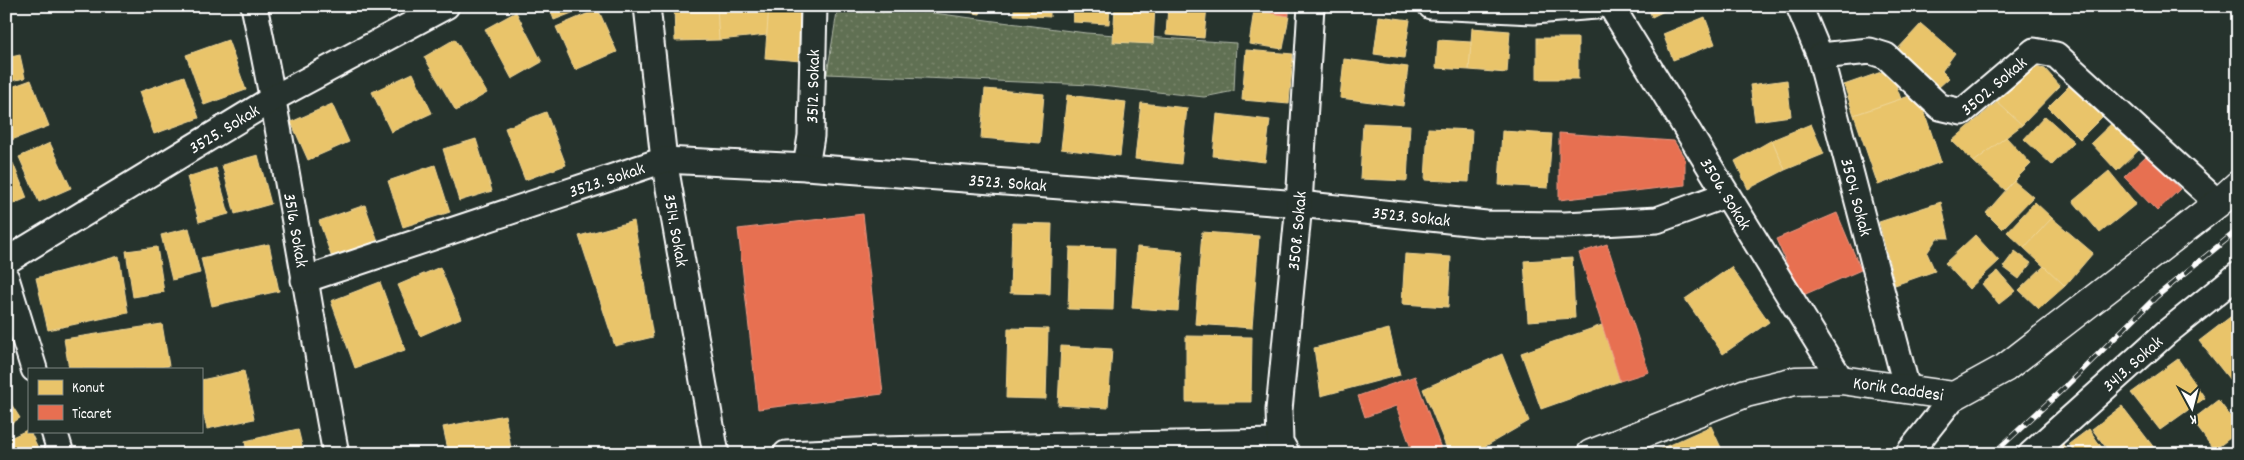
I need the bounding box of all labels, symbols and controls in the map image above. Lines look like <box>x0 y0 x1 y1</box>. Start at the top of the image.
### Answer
street label: 3512. Sokak <box>801 49 828 124</box>
street label: 3502. Sokak <box>1956 52 2034 123</box>
street label: 3525. Sokak <box>185 99 265 162</box>
street label: 3506. Sokak <box>1692 154 1756 236</box>
street label: 3504. Sokak <box>1832 156 1877 240</box>
street label: 3523. Sokak <box>566 157 649 206</box>
street label: 3523. Sokak <box>968 169 1048 200</box>
street label: 3508. Sokak <box>1283 190 1315 272</box>
street label: 3516. Sokak <box>275 191 313 270</box>
street label: 3514. Sokak <box>655 192 693 269</box>
street label: 3523. Sokak <box>1371 202 1451 235</box>
street label: 3413. Sokak <box>2098 331 2170 399</box>
legend <box>28 368 202 432</box>
street label: Korik Caddesi <box>1851 372 1945 409</box>
text: Konut <box>72 378 105 400</box>
north arrow <box>2166 382 2216 432</box>
text: Ticaret <box>72 404 112 426</box>
text: K <box>2188 409 2198 429</box>

